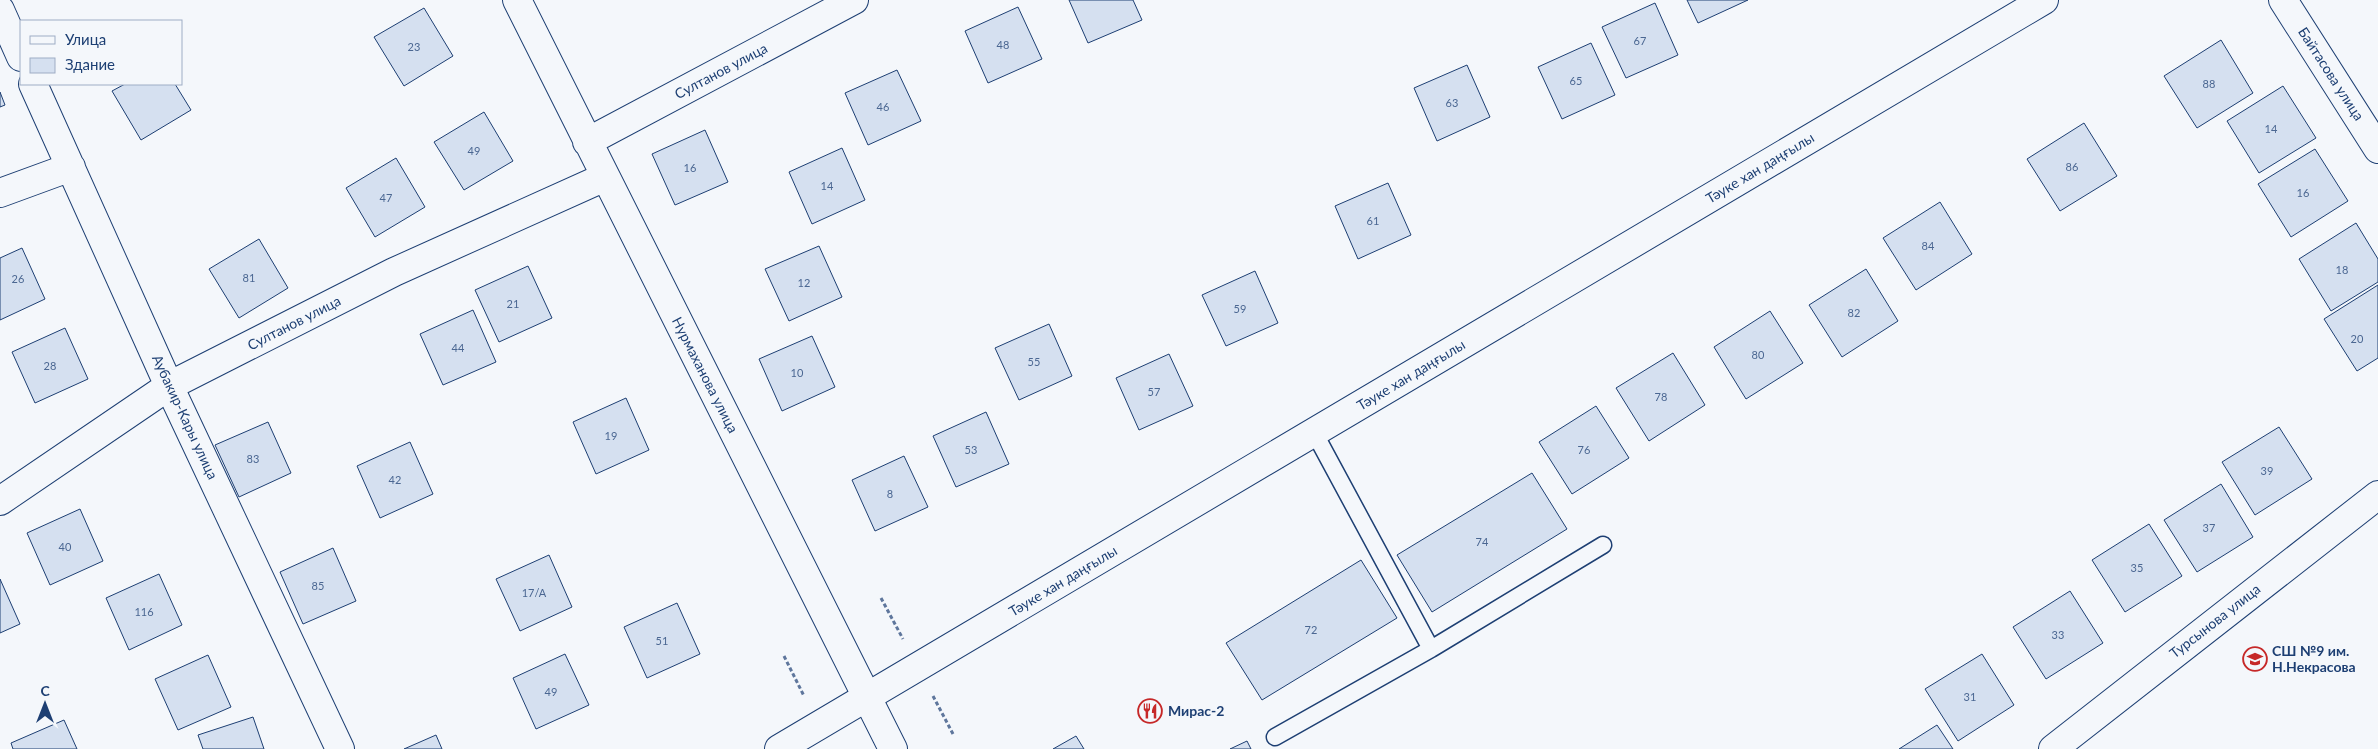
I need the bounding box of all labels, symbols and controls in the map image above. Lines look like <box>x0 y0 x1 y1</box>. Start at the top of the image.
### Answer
legend <box>20 20 182 85</box>
street label: Байтасова улица <box>2295 24 2368 124</box>
text: Улица <box>65 30 106 48</box>
house number: 67 <box>1634 34 1646 47</box>
house number: 48 <box>997 38 1009 51</box>
street label: Султанов улица <box>672 39 770 102</box>
house number: 23 <box>408 40 420 53</box>
text: Здание <box>65 55 115 73</box>
house number: 65 <box>1570 74 1582 87</box>
house number: 88 <box>2203 77 2215 90</box>
house number: 63 <box>1446 96 1458 109</box>
house number: 46 <box>877 100 889 113</box>
house number: 14 <box>2265 122 2278 135</box>
street label: Тәуке хан даңғылы <box>1703 129 1817 207</box>
house number: 49 <box>468 144 480 157</box>
house number: 86 <box>2066 160 2078 173</box>
house number: 16 <box>684 161 696 174</box>
house number: 14 <box>821 179 834 192</box>
house number: 16 <box>2297 186 2309 199</box>
house number: 47 <box>380 191 392 204</box>
house number: 61 <box>1367 214 1379 227</box>
house number: 84 <box>1922 239 1935 252</box>
house number: 18 <box>2336 263 2348 276</box>
house number: 81 <box>243 271 255 284</box>
house number: 26 <box>12 272 24 285</box>
house number: 12 <box>798 276 810 289</box>
street label: Султанов улица <box>244 292 343 353</box>
house number: 21 <box>507 297 519 310</box>
house number: 59 <box>1234 302 1246 315</box>
house number: 82 <box>1848 306 1860 319</box>
street label: Нурмаханова улица <box>669 314 742 436</box>
house number: 20 <box>2351 332 2364 345</box>
street label: Тәуке хан даңғылы <box>1354 336 1468 414</box>
house number: 44 <box>452 341 465 354</box>
house number: 80 <box>1752 348 1765 361</box>
street label: Аубакир-Кары улица <box>149 352 222 482</box>
house number: 55 <box>1028 355 1040 368</box>
house number: 28 <box>44 359 56 372</box>
house number: 10 <box>791 366 804 379</box>
house number: 57 <box>1148 385 1160 398</box>
house number: 78 <box>1655 390 1667 403</box>
house number: 19 <box>605 429 617 442</box>
house number: 53 <box>965 443 977 456</box>
house number: 76 <box>1578 443 1590 456</box>
house number: 83 <box>247 452 259 465</box>
house number: 39 <box>2261 464 2273 477</box>
house number: 42 <box>389 473 401 486</box>
house number: 8 <box>887 487 893 500</box>
house number: 37 <box>2203 521 2215 534</box>
house number: 74 <box>1476 535 1489 548</box>
house number: 40 <box>59 540 72 553</box>
street label: Тәуке хан даңғылы <box>1006 542 1120 620</box>
house number: 35 <box>2131 561 2143 574</box>
house number: 85 <box>312 579 324 592</box>
street label: Турсынова улица <box>2166 580 2263 661</box>
house number: 17/A <box>522 586 547 599</box>
house number: 116 <box>134 605 154 618</box>
house number: 72 <box>1305 623 1317 636</box>
house number: 33 <box>2052 628 2064 641</box>
house number: 51 <box>656 634 668 647</box>
place label: СШ №9 им. Н.Некрасова <box>2272 642 2356 675</box>
school or university icon: СШ №9 им. Н.Некрасова <box>2242 646 2268 672</box>
north arrow <box>20 679 70 729</box>
text: С <box>40 682 50 699</box>
house number: 49 <box>545 685 557 698</box>
house number: 31 <box>1964 690 1976 703</box>
restaurant icon: Мирас-2 <box>1137 698 1163 724</box>
place label: Мирас-2 <box>1168 702 1224 719</box>

